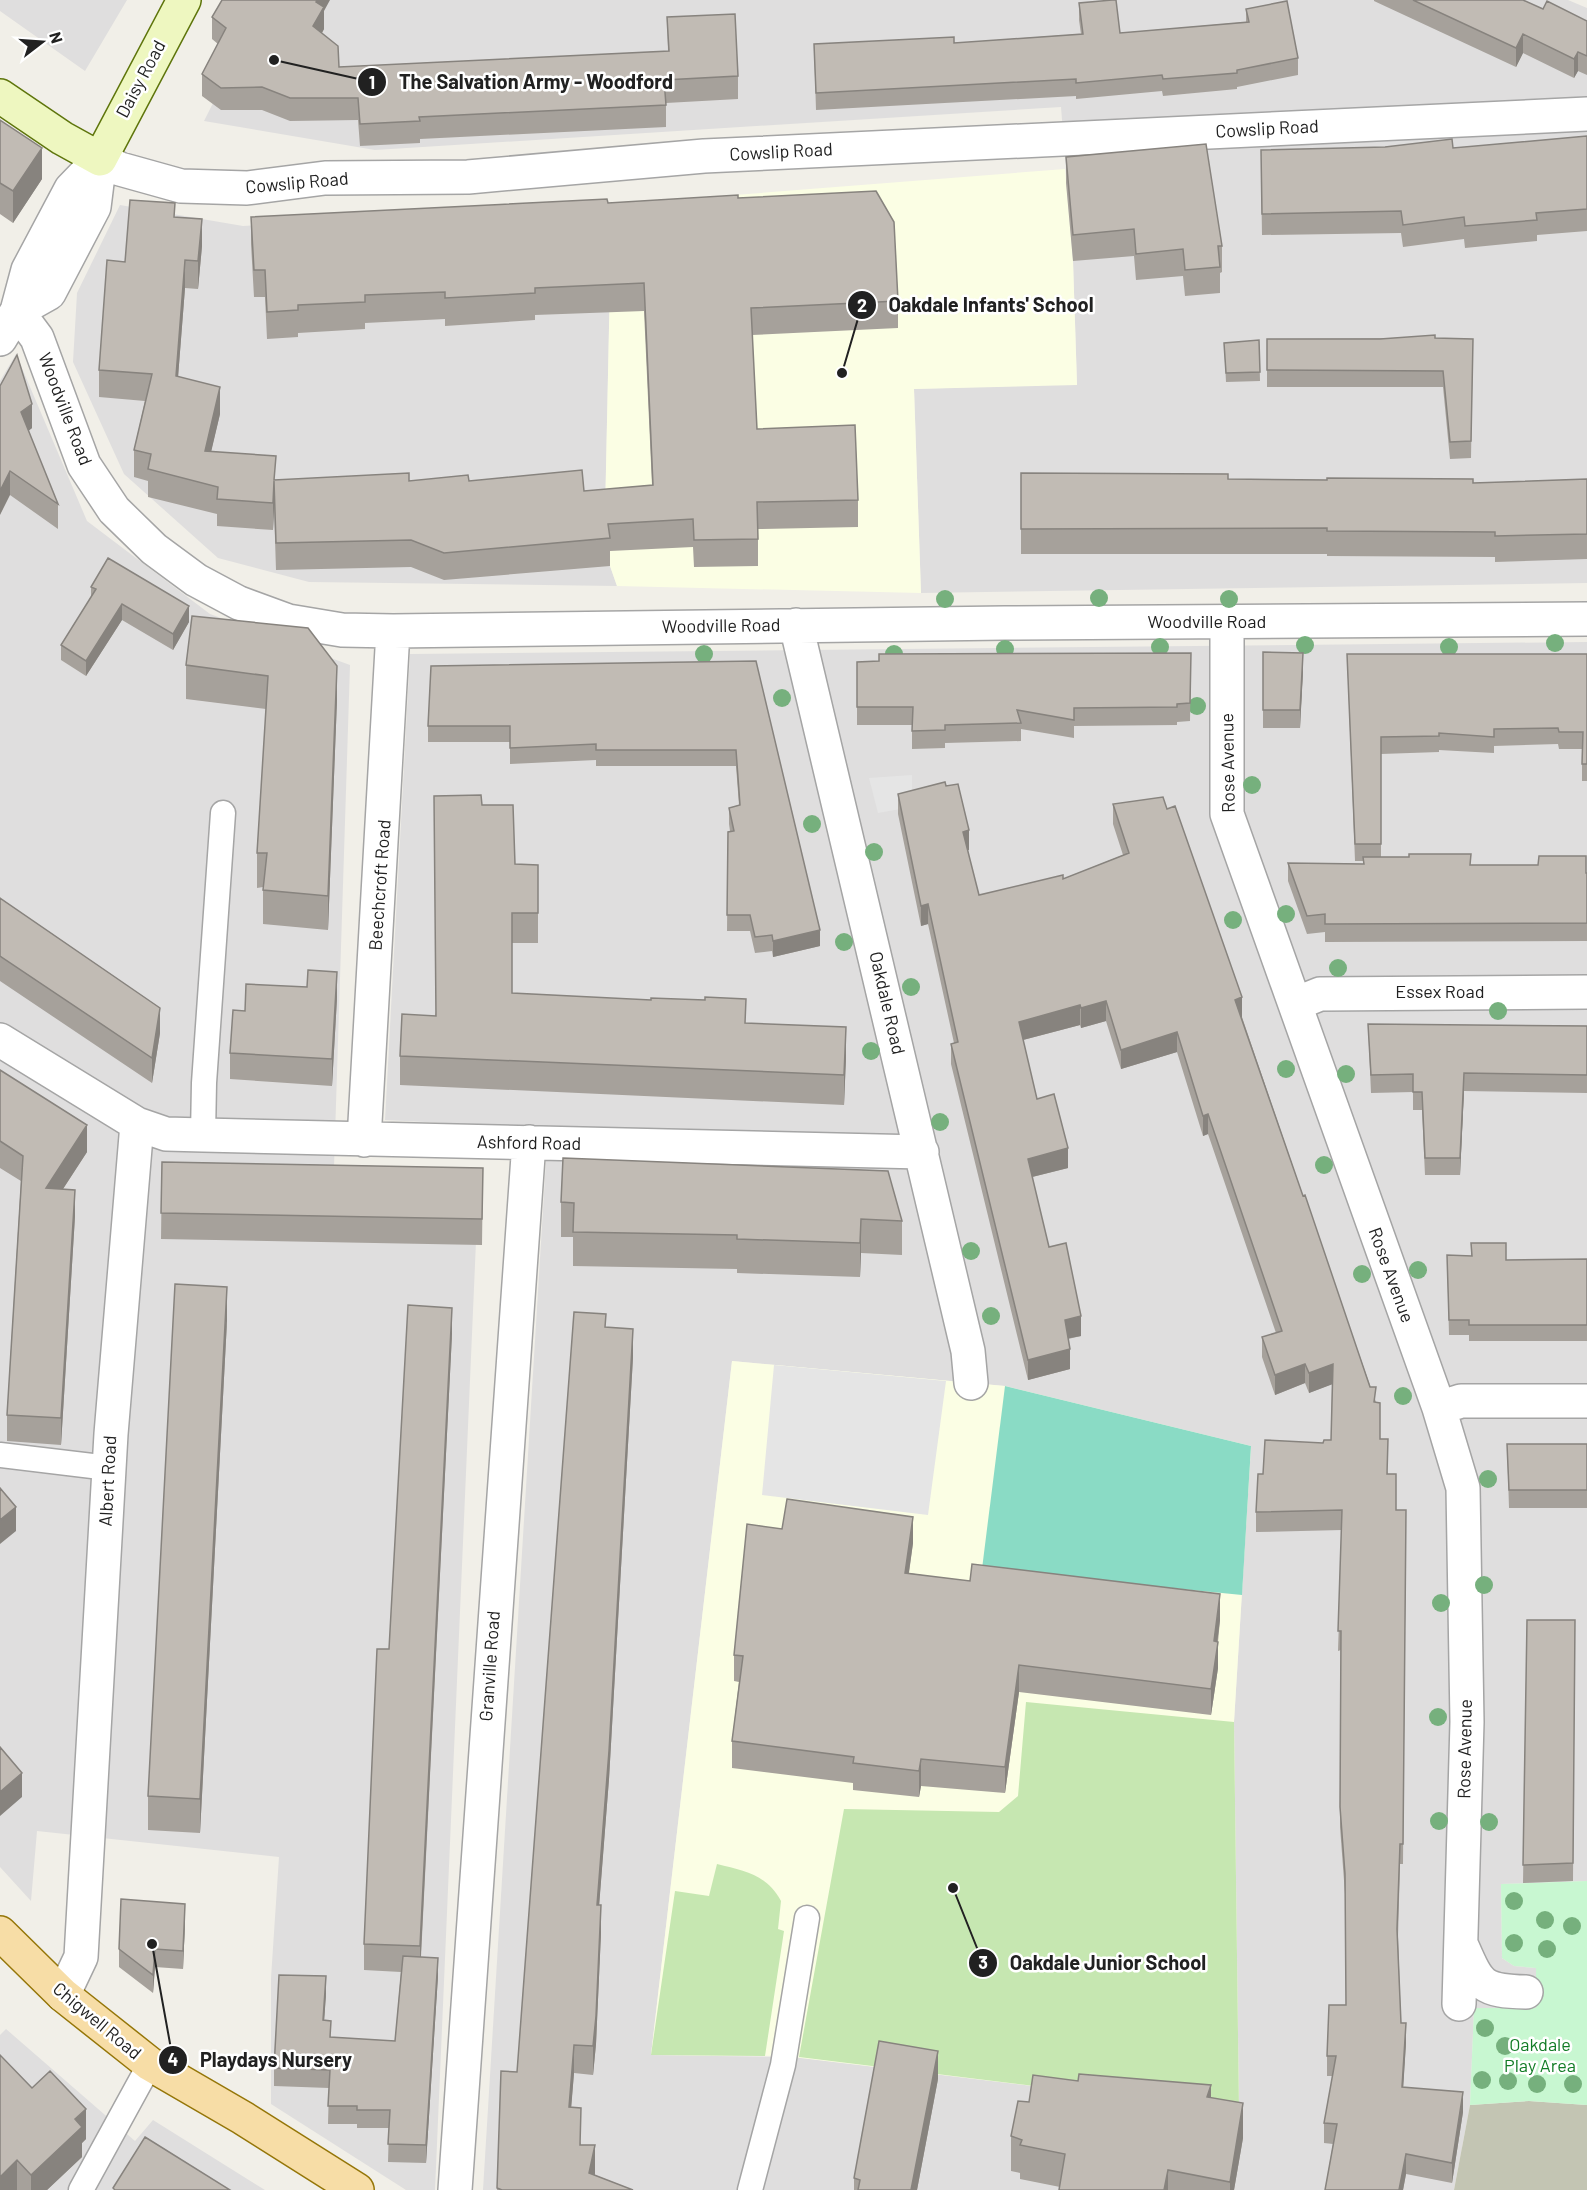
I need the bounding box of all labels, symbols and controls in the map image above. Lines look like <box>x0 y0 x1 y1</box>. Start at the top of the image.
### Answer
north arrow <box>12 12 72 72</box>
text: N <box>46 30 67 45</box>
street label: Daisy Road <box>111 36 170 121</box>
callout: The Salvation Army - Woodford <box>357 63 685 101</box>
text: The Salvation Army - Woodford <box>399 69 673 93</box>
text: 1 <box>369 71 375 93</box>
street label: Cowslip Road <box>1215 114 1319 142</box>
street label: Cowslip Road <box>729 137 833 165</box>
street label: Cowslip Road <box>244 167 349 197</box>
callout: Oakdale Infants' School <box>847 286 1106 324</box>
text: Oakdale Infants' School <box>888 292 1094 316</box>
text: 2 <box>857 294 867 316</box>
street label: Woodville Road <box>34 349 97 468</box>
street label: Woodville Road <box>1148 610 1266 632</box>
street label: Woodville Road <box>661 613 781 637</box>
street label: Rose Avenue <box>1215 713 1239 813</box>
street label: Beechcroft Road <box>363 819 395 951</box>
street label: Oakdale Road <box>865 949 911 1056</box>
street label: Essex Road <box>1395 980 1485 1002</box>
street label: Ashford Road <box>477 1130 581 1154</box>
street label: Rose Avenue <box>1365 1224 1419 1325</box>
street label: Albert Road <box>94 1435 120 1527</box>
street label: Granville Road <box>474 1610 504 1722</box>
street label: Rose Avenue <box>1452 1699 1476 1799</box>
callout: Oakdale Junior School <box>968 1944 1218 1982</box>
text: Oakdale Junior School <box>1010 1950 1206 1974</box>
text: 3 <box>978 1951 988 1973</box>
street label: Chigwell Road <box>49 1977 146 2064</box>
park label: Oakdale Play Area <box>1504 2033 1576 2076</box>
callout: Playdays Nursery <box>158 2041 364 2079</box>
text: Playdays Nursery <box>200 2047 352 2071</box>
text: 4 <box>168 2048 179 2070</box>

